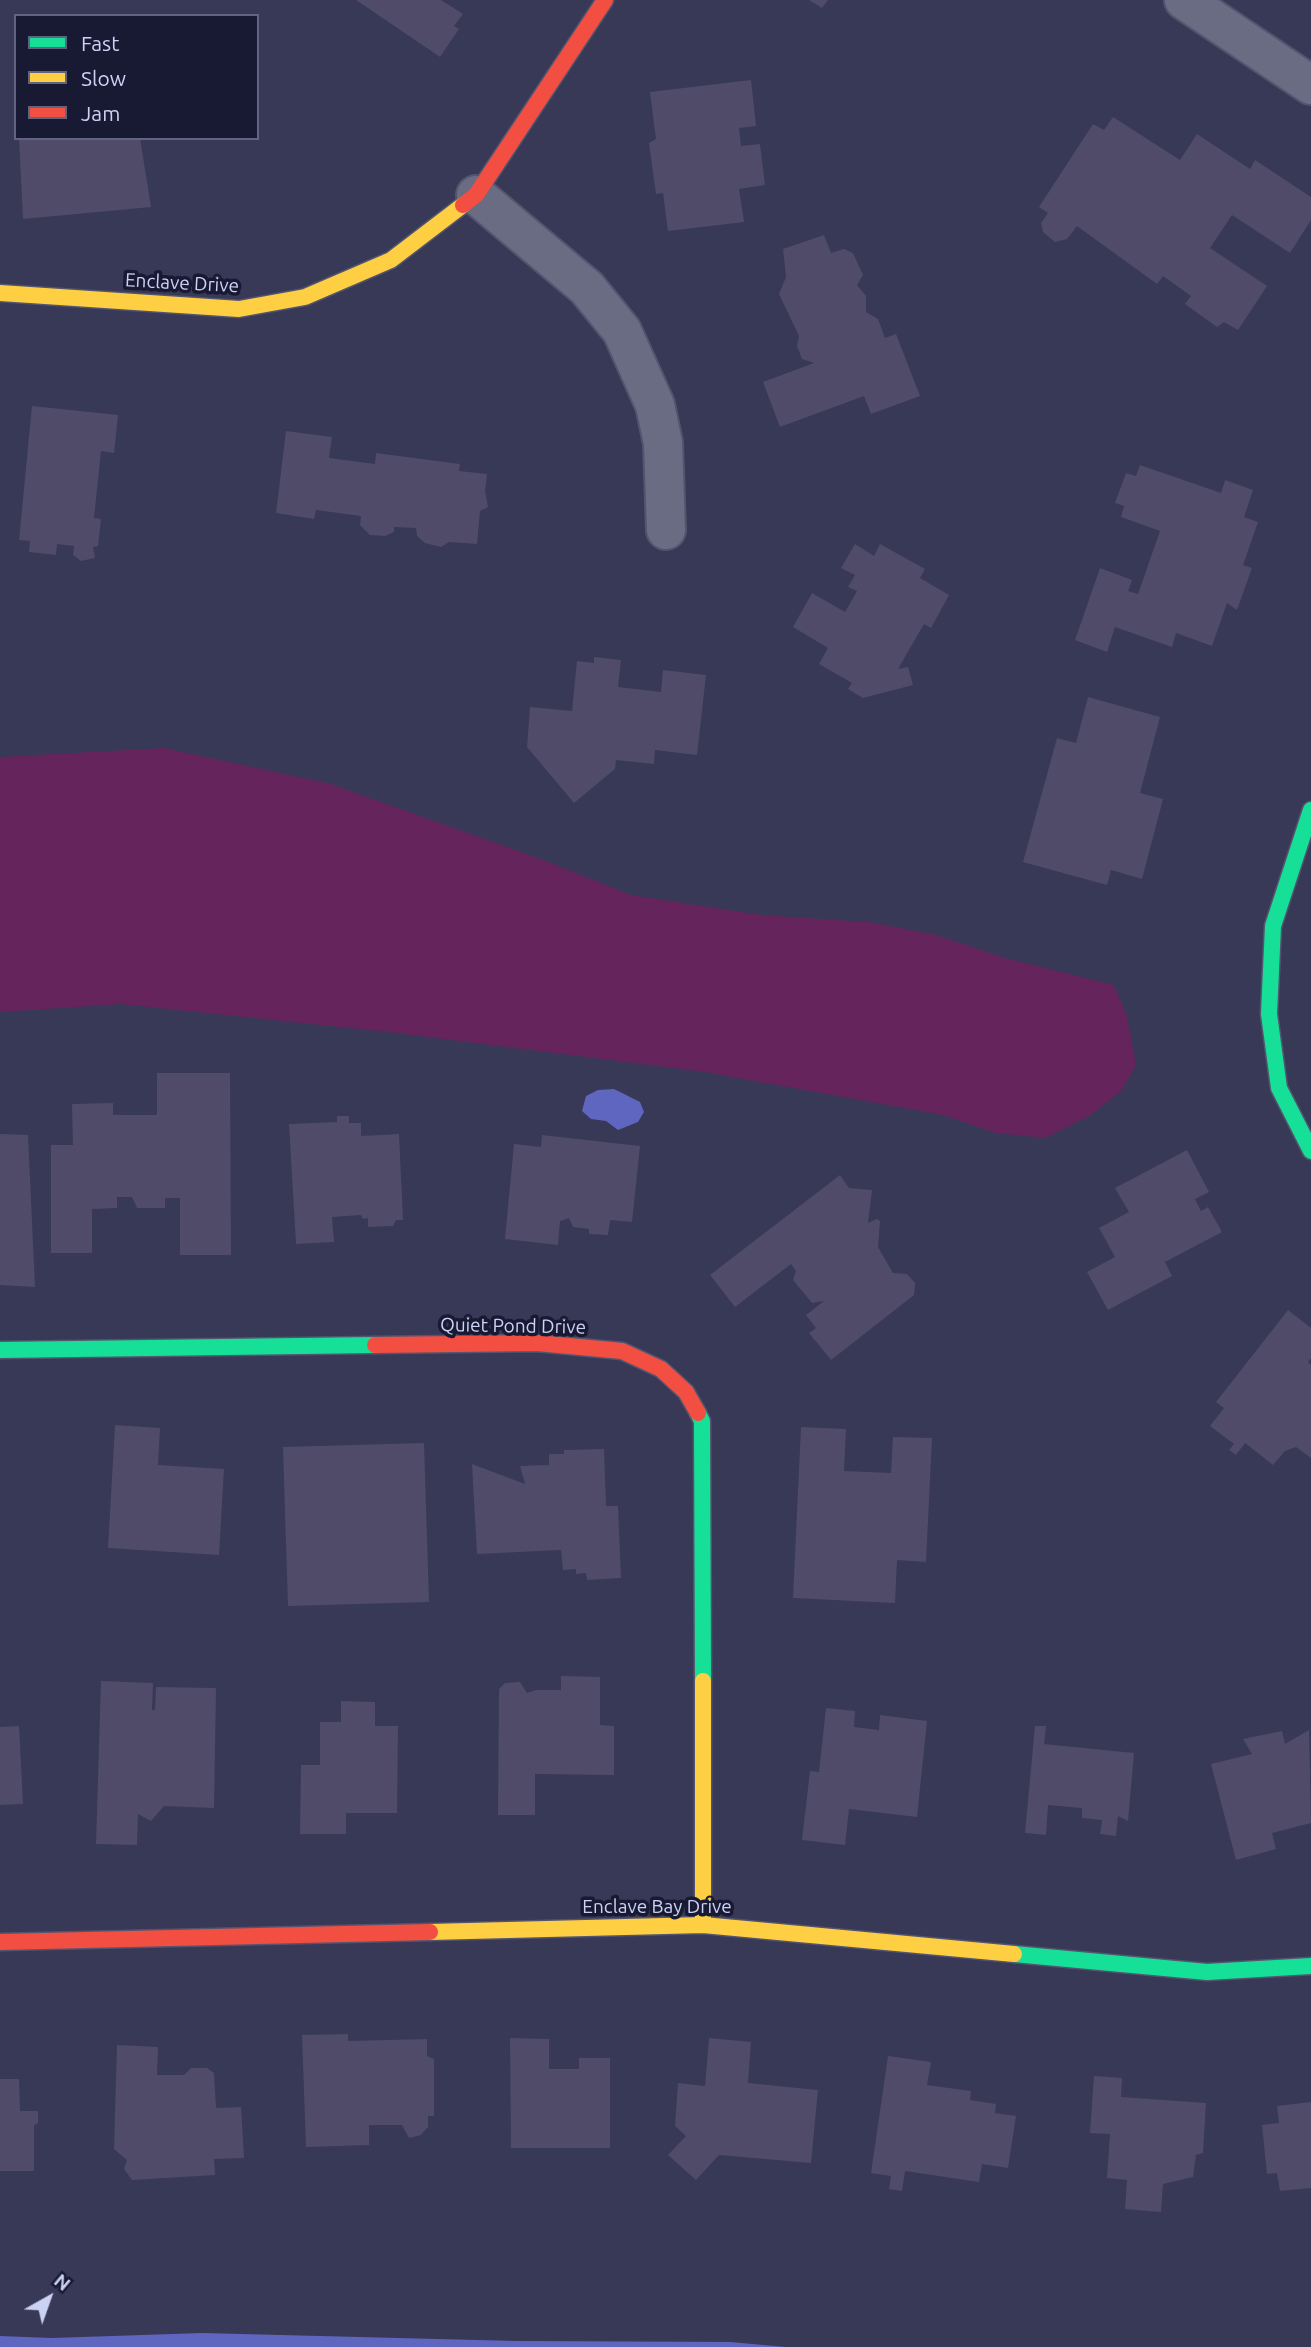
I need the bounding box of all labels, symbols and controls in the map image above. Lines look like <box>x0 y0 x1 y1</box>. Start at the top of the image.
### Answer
legend <box>14 14 259 140</box>
text: Fast <box>81 31 119 55</box>
text: Slow <box>81 66 126 90</box>
text: Jam <box>81 101 120 125</box>
street label: Enclave Drive <box>124 269 240 297</box>
street label: Quiet Pond Drive <box>440 1313 586 1339</box>
street label: Enclave Bay Drive <box>582 1896 732 1918</box>
north arrow <box>14 2263 84 2333</box>
text: N <box>50 2269 75 2295</box>

